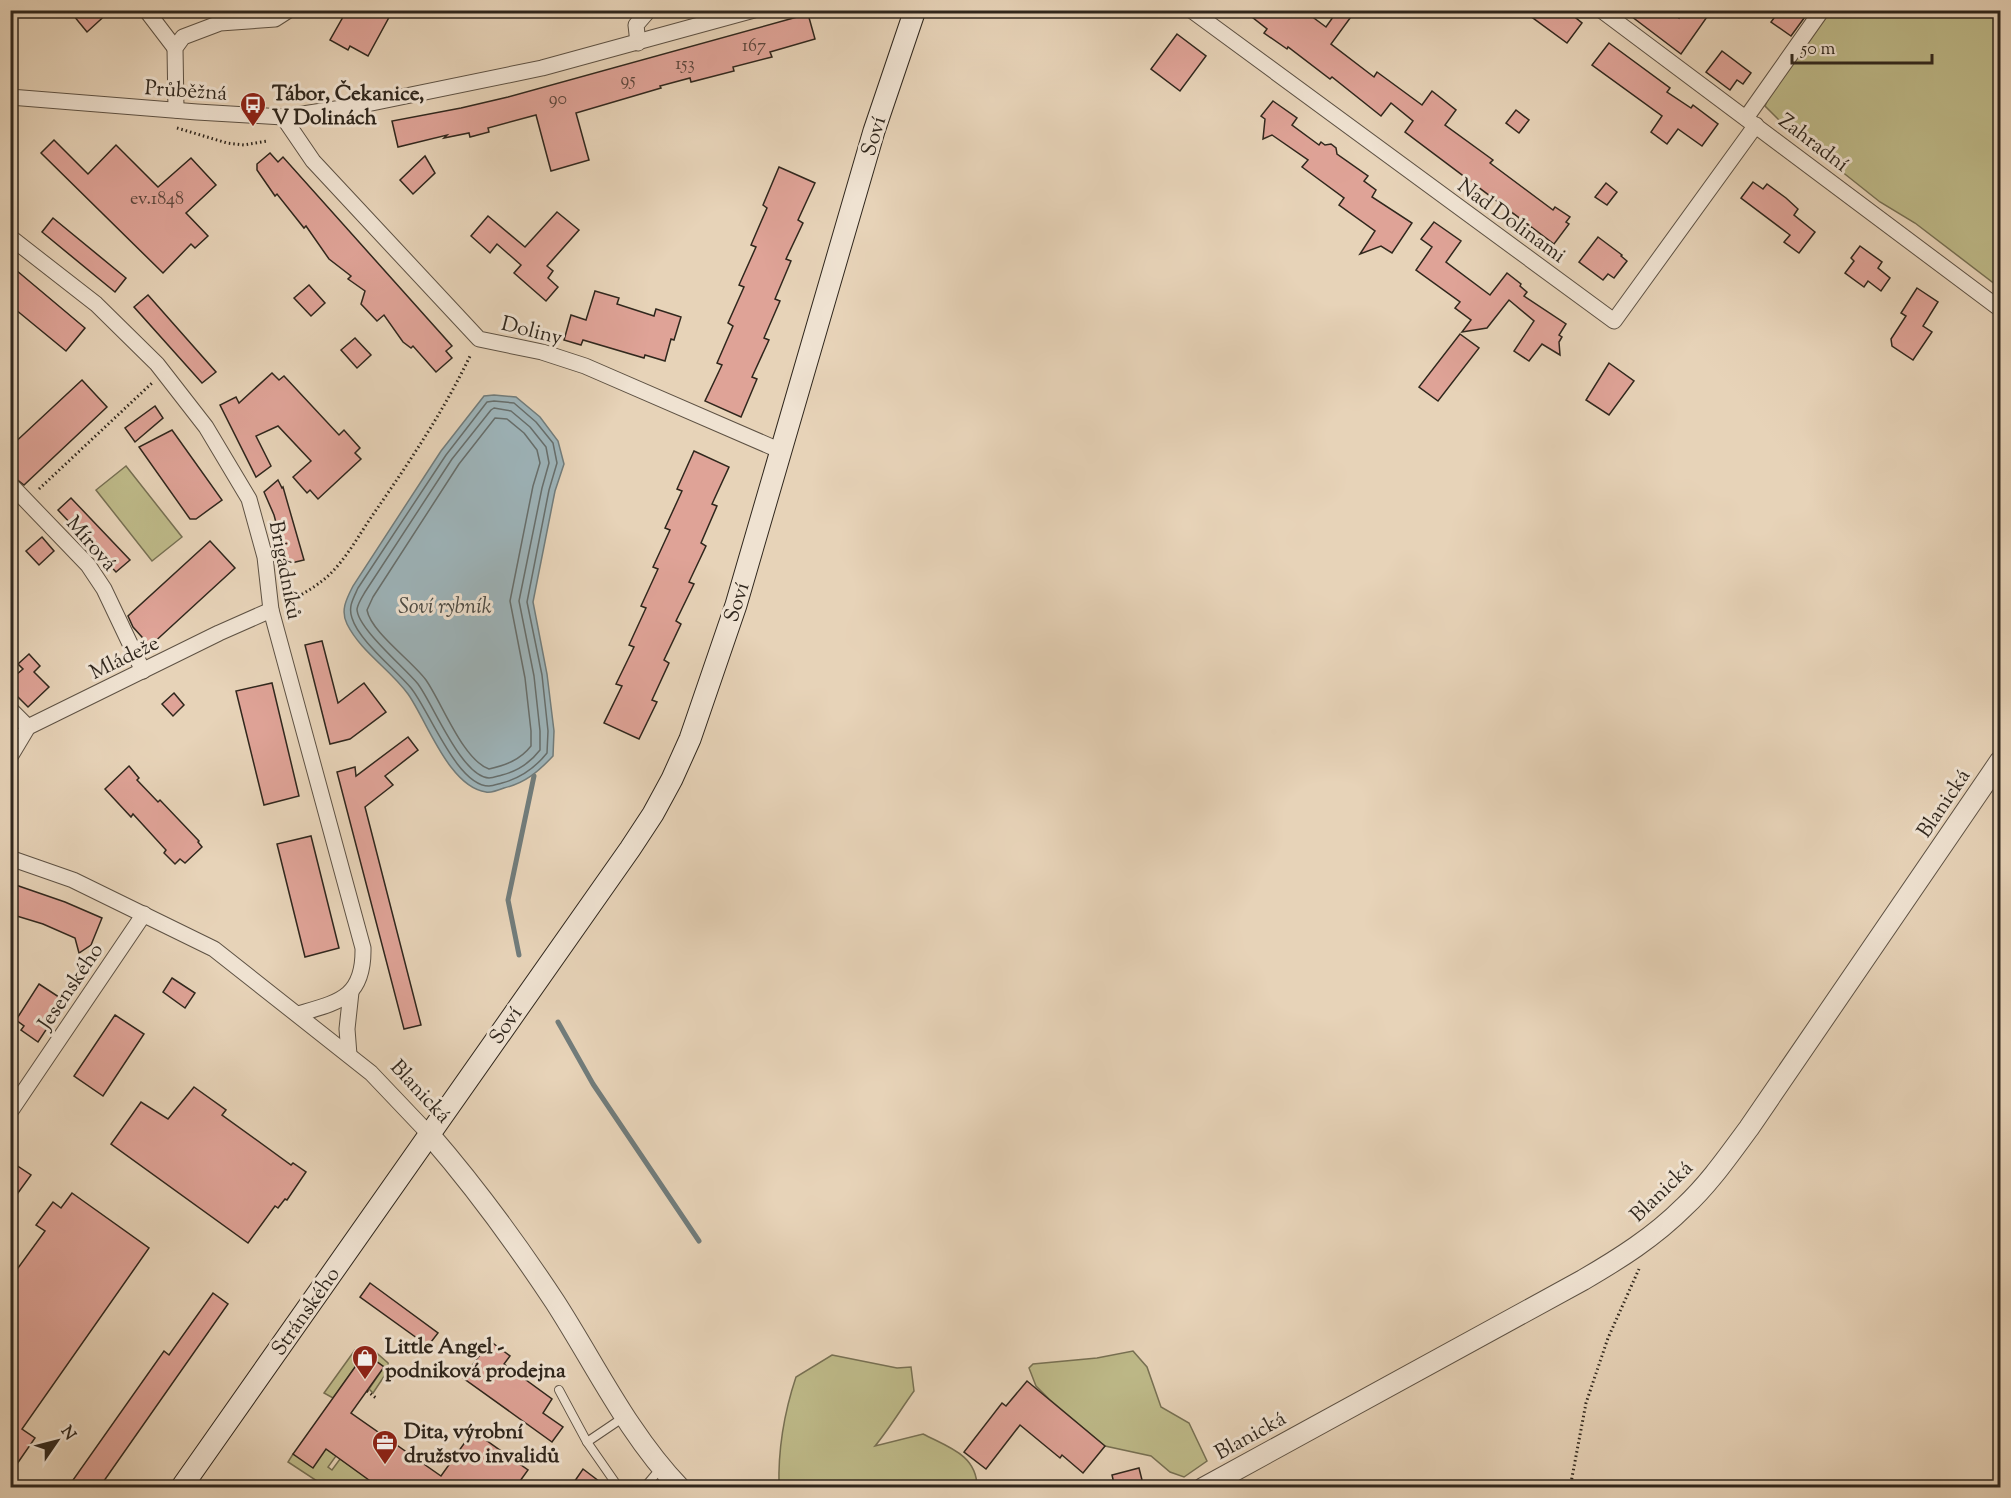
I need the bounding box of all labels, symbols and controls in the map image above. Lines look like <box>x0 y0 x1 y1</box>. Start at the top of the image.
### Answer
scale bar <box>1792 27 1932 65</box>
house number: 167 <box>742 34 766 60</box>
text: 50 m <box>1800 37 1836 63</box>
house number: 153 <box>675 52 695 78</box>
house number: 95 <box>620 68 636 94</box>
street label: Průběžná <box>144 74 228 110</box>
place label: Tábor, Čekanice, V Dolinách <box>272 80 424 134</box>
house number: 90 <box>549 87 567 113</box>
bus stop icon: Tábor, Čekanice, V Dolinách <box>238 90 268 128</box>
street label: Zahradní <box>1771 107 1854 180</box>
street label: Soví <box>855 113 895 160</box>
street label: Nad Dolinami <box>1450 172 1571 271</box>
house number: ev.1848 <box>130 187 184 213</box>
street label: Doliny <box>498 310 566 354</box>
street label: Mírová <box>58 510 123 579</box>
street label: Brigádníků <box>260 518 308 622</box>
street label: Soví <box>717 579 758 626</box>
water label: Soví rybník <box>398 592 492 624</box>
street label: Mládeže <box>85 629 165 688</box>
street label: Blanická <box>1911 763 1979 845</box>
street label: Jesenského <box>31 938 112 1037</box>
street label: Soví <box>483 1001 531 1051</box>
street label: Blanická <box>382 1054 457 1131</box>
street label: Blanická <box>1624 1155 1701 1230</box>
street label: Stránského <box>265 1262 348 1363</box>
place label: Little Angel - podniková prodejna <box>385 1333 566 1387</box>
shop icon: Little Angel - podniková prodejna <box>350 1343 380 1381</box>
street label: Blanická <box>1210 1405 1292 1469</box>
north arrow <box>27 1411 87 1471</box>
place label: Dita, výrobní družstvo invalidů <box>404 1418 560 1472</box>
text: N <box>54 1422 80 1446</box>
office icon: Dita, výrobní družstvo invalidů <box>370 1428 400 1466</box>

